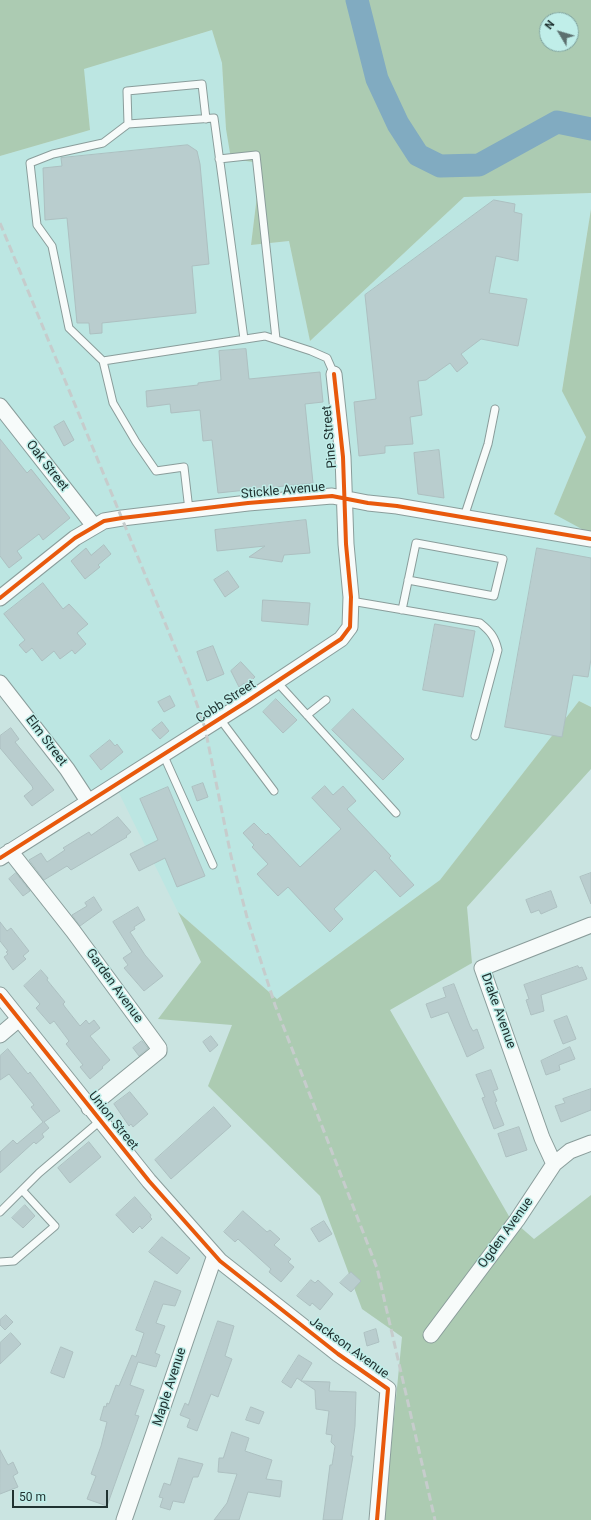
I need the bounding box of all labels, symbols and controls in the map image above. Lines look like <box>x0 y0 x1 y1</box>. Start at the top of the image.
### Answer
north arrow <box>539 12 579 52</box>
text: N <box>542 18 557 32</box>
street label: Pine Street <box>319 405 341 469</box>
street label: Oak Street <box>22 438 72 494</box>
street label: Stickle Avenue <box>240 480 326 502</box>
street label: Cobb Street <box>193 677 259 727</box>
street label: Elm Street <box>22 713 70 769</box>
street label: Garden Avenue <box>82 946 146 1026</box>
street label: Drake Avenue <box>477 971 519 1051</box>
street label: Union Street <box>85 1089 141 1153</box>
street label: Ogden Avenue <box>475 1195 537 1271</box>
street label: Jackson Avenue <box>306 1314 392 1382</box>
street label: Maple Avenue <box>150 1346 190 1428</box>
scale bar <box>14 1482 110 1508</box>
text: 50 m <box>19 1490 46 1504</box>

